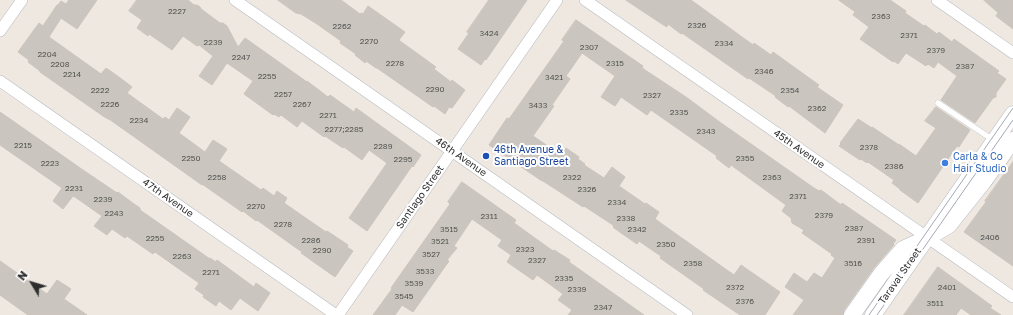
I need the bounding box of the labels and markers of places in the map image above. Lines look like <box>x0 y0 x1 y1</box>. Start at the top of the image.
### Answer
place label: 46th Avenue & Santiago Street <box>494 144 569 168</box>
marker: 46th Avenue & Santiago Street <box>481 151 491 161</box>
place label: Carla & Co Hair Studio <box>953 151 1006 174</box>
marker: Carla & Co Hair Studio <box>940 158 950 168</box>

